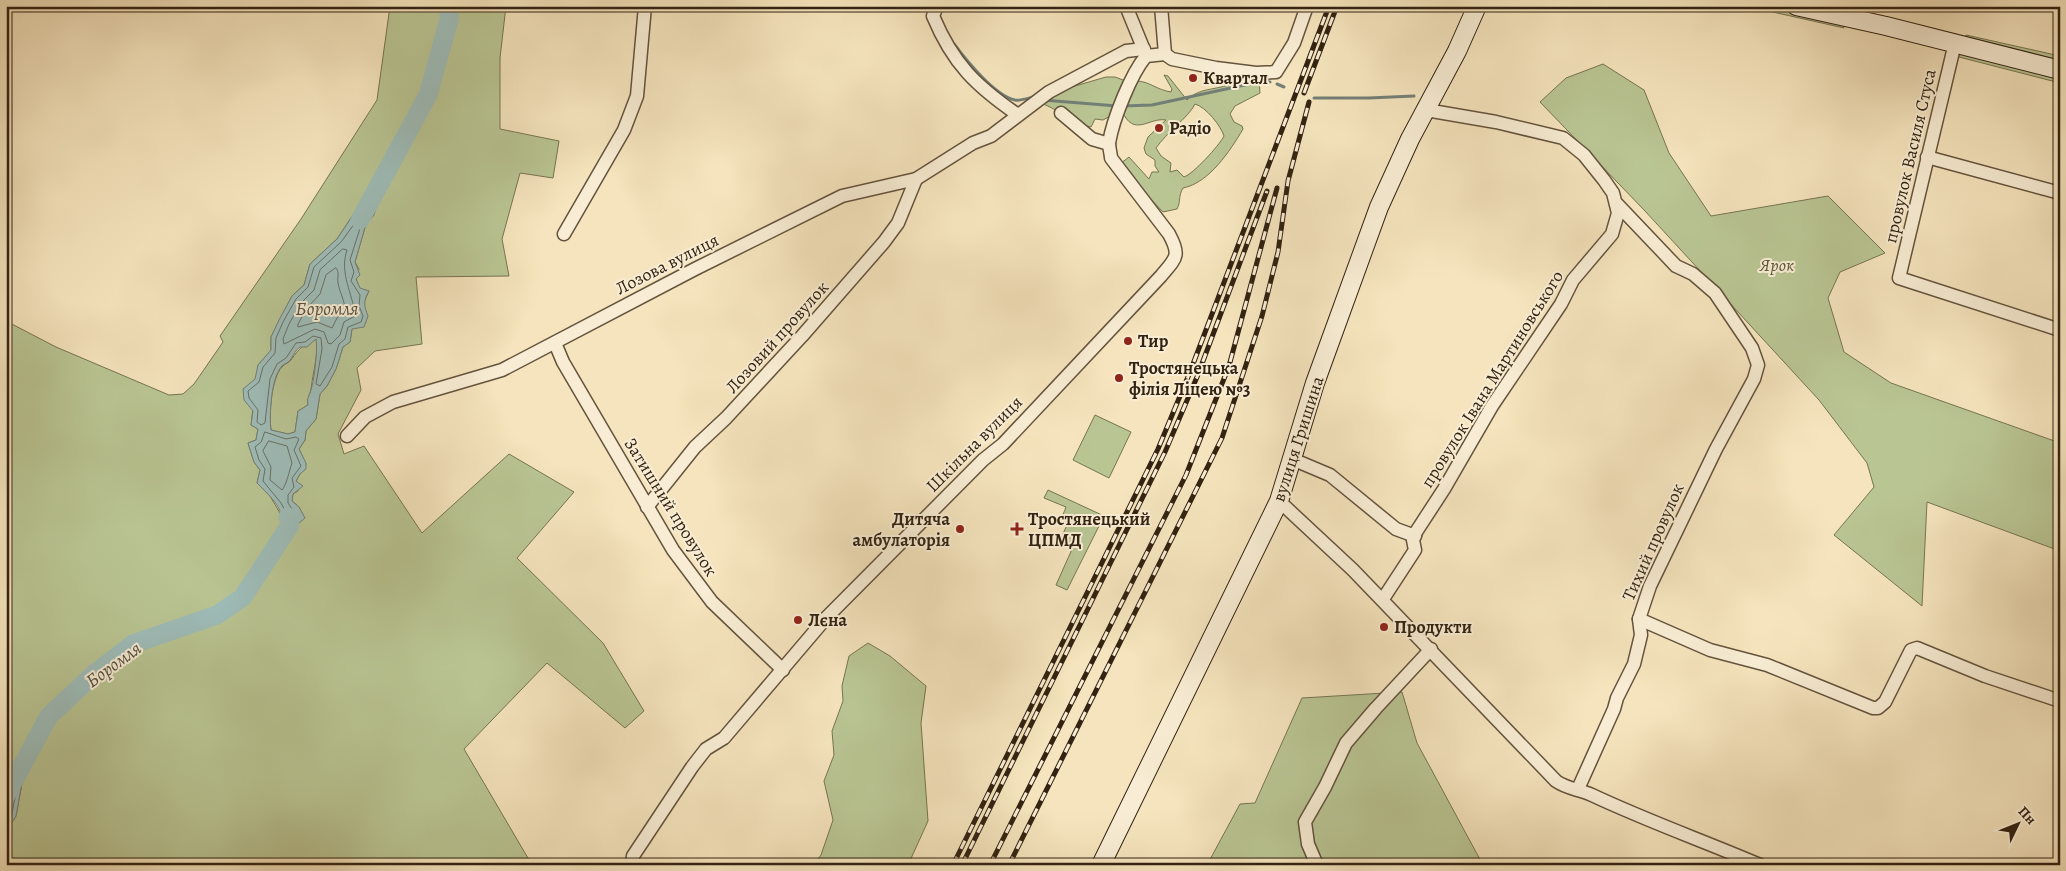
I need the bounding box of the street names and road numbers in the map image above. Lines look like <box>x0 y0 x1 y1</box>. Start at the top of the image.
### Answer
street label: провулок Василя Стуса <box>1878 66 1942 245</box>
street label: Лозова вулиця <box>611 228 723 300</box>
street label: провулок Івана Мартиновського <box>1415 266 1569 492</box>
street label: Лозовий провулок <box>720 276 834 398</box>
street label: вулиця Гришина <box>1266 372 1330 505</box>
street label: Шкільна вулиця <box>920 390 1028 498</box>
street label: Затишний провулок <box>619 433 723 581</box>
street label: Тихий провулок <box>1616 479 1690 605</box>

